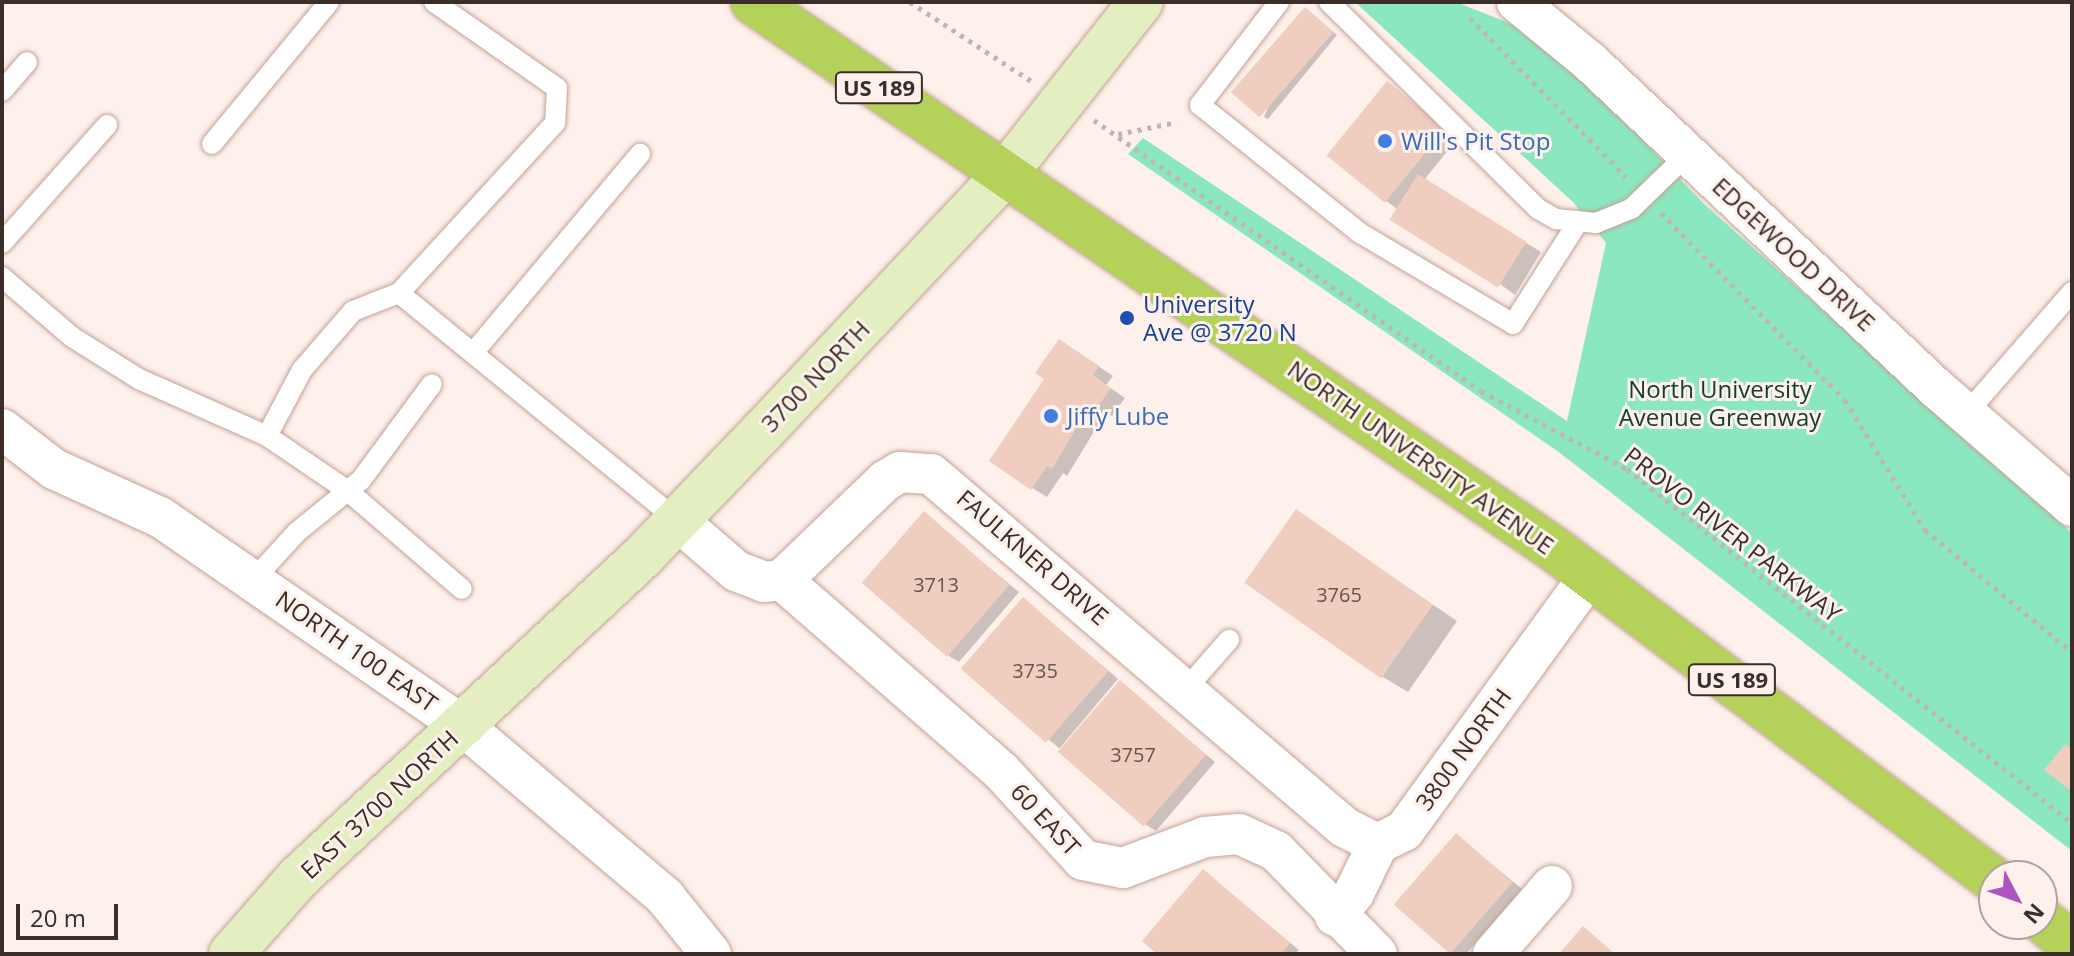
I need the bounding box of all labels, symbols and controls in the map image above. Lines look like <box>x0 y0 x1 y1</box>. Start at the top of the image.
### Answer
road number: US 189 <box>833 70 925 106</box>
place label: Will's Pit Stop <box>1401 127 1550 155</box>
marker: Will's Pit Stop <box>1376 132 1394 150</box>
street label: EDGEWOOD DRIVE <box>1707 171 1881 337</box>
place label: University Ave @ 3720 N <box>1143 290 1297 346</box>
marker: University Ave @ 3720 N <box>1118 309 1136 327</box>
street label: 3700 NORTH <box>755 314 875 438</box>
street label: NORTH UNIVERSITY AVENUE <box>1283 354 1559 560</box>
park label: North University Avenue Greenway <box>1619 375 1821 431</box>
place label: Jiffy Lube <box>1067 402 1169 430</box>
marker: Jiffy Lube <box>1042 407 1060 425</box>
street label: PROVO RIVER PARKWAY <box>1619 440 1847 628</box>
street label: FAULKNER DRIVE <box>951 483 1115 631</box>
house number: 3713 <box>913 572 959 596</box>
house number: 3765 <box>1316 582 1362 606</box>
street label: NORTH 100 EAST <box>271 584 443 718</box>
house number: 3735 <box>1012 658 1058 682</box>
road number: US 189 <box>1686 662 1778 698</box>
street label: 3800 NORTH <box>1409 682 1517 816</box>
street label: EAST 3700 NORTH <box>294 724 464 884</box>
house number: 3757 <box>1110 742 1156 766</box>
street label: 60 EAST <box>1005 777 1087 861</box>
north arrow <box>1978 860 2058 940</box>
scale bar <box>20 888 122 938</box>
text: N <box>2017 898 2052 931</box>
text: 20 m <box>30 901 86 934</box>

